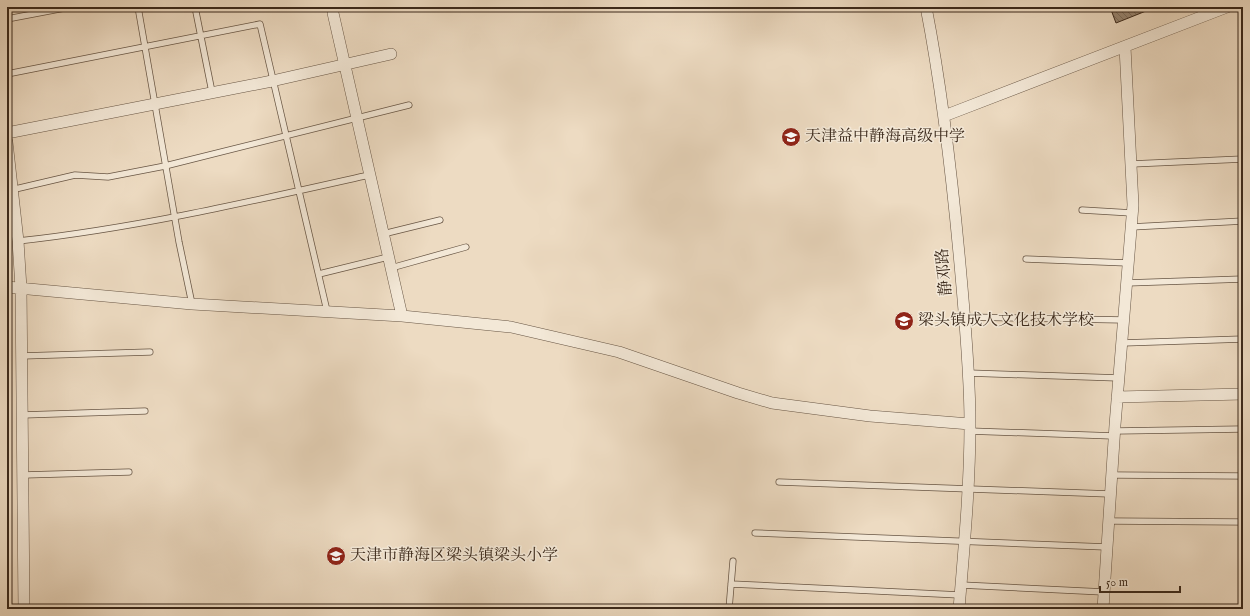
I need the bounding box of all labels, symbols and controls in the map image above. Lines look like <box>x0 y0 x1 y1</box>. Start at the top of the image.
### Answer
school or university icon: 天津益中静海高级中学 <box>780 126 802 148</box>
place label: 天津益中静海高级中学 <box>805 127 965 147</box>
street label: 静邓路 <box>933 247 957 297</box>
school or university icon: 梁头镇成人文化技术学校 <box>893 310 915 332</box>
place label: 梁头镇成人文化技术学校 <box>918 311 1094 331</box>
school or university icon: 天津市静海区梁头镇梁头小学 <box>325 545 347 567</box>
place label: 天津市静海区梁头镇梁头小学 <box>350 546 558 566</box>
scale bar <box>1100 568 1180 594</box>
text: 50 m <box>1106 575 1128 590</box>

